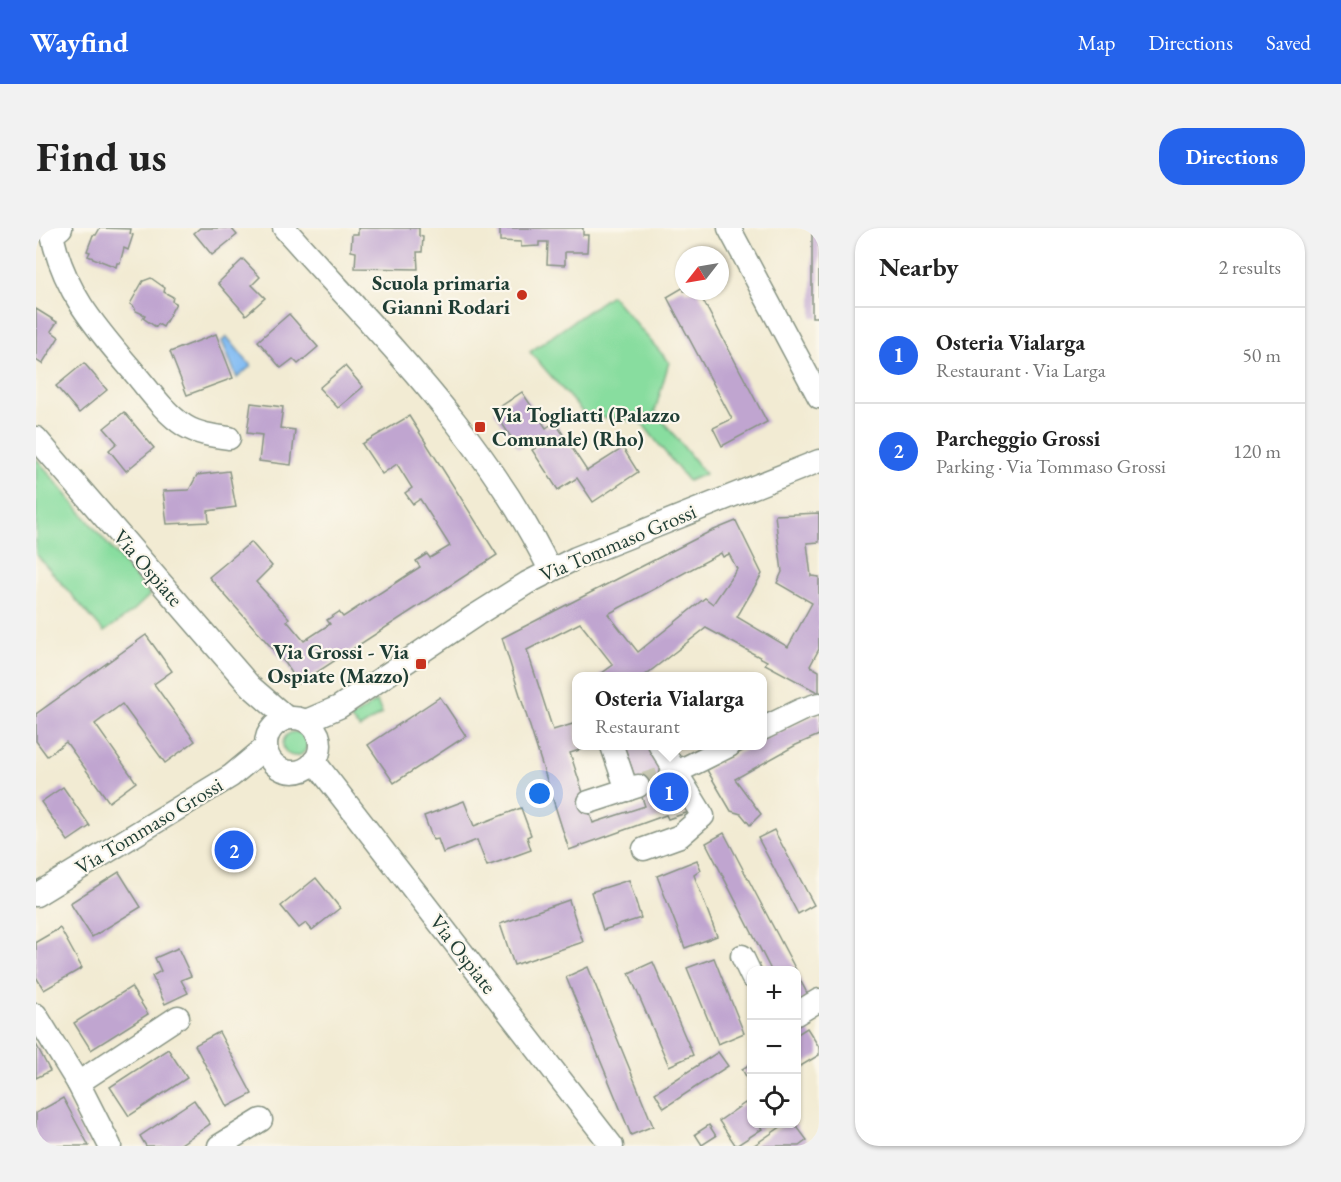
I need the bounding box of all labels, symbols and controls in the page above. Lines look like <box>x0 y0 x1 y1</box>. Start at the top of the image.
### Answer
text: Wayfind <box>30 24 128 60</box>
text: Map <box>1078 29 1115 56</box>
text: Directions <box>1148 29 1233 56</box>
text: Saved <box>1266 29 1311 56</box>
button: Directions <box>1159 128 1305 185</box>
text: Find us <box>36 129 167 184</box>
north arrow <box>675 246 729 300</box>
text: Nearby <box>879 250 959 284</box>
text: 2 results <box>1218 254 1281 280</box>
place label: Scuola primaria Gianni Rodari <box>372 269 511 320</box>
marker: Scuola primaria Gianni Rodari <box>515 288 529 302</box>
text: Osteria Vialarga <box>936 328 1085 357</box>
text: 1 <box>893 342 904 368</box>
text: 50 m <box>1242 342 1281 368</box>
text: Restaurant · Via Larga <box>936 357 1106 383</box>
place label: Via Togliatti (Palazzo Comunale) (Rho) <box>492 401 680 452</box>
marker: Via Togliatti (Palazzo Comunale) (Rho) <box>473 420 487 434</box>
text: Parcheggio Grossi <box>936 424 1100 453</box>
text: 2 <box>893 438 904 464</box>
text: 120 m <box>1233 438 1281 464</box>
text: Parking · Via Tommaso Grossi <box>936 453 1166 479</box>
street label: Via Tommaso Grossi <box>535 497 700 588</box>
street label: Via Ospiate <box>108 524 189 612</box>
place label: Via Grossi - Via Ospiate (Mazzo) <box>268 638 410 689</box>
marker: Via Grossi - Via Ospiate (Mazzo) <box>414 657 428 671</box>
popup <box>572 672 767 750</box>
text: Osteria Vialarga <box>595 684 744 713</box>
text: Restaurant <box>595 713 680 739</box>
pin: 1 <box>650 770 688 814</box>
street label: Via Tommaso Grossi <box>70 771 228 880</box>
your location <box>525 779 554 808</box>
pin: 2 <box>214 828 254 872</box>
street label: Via Ospiate <box>424 909 503 999</box>
map controls <box>747 966 801 1128</box>
button: + <box>747 966 801 1020</box>
button: − <box>747 1020 801 1074</box>
button: locate <box>747 1074 801 1128</box>

